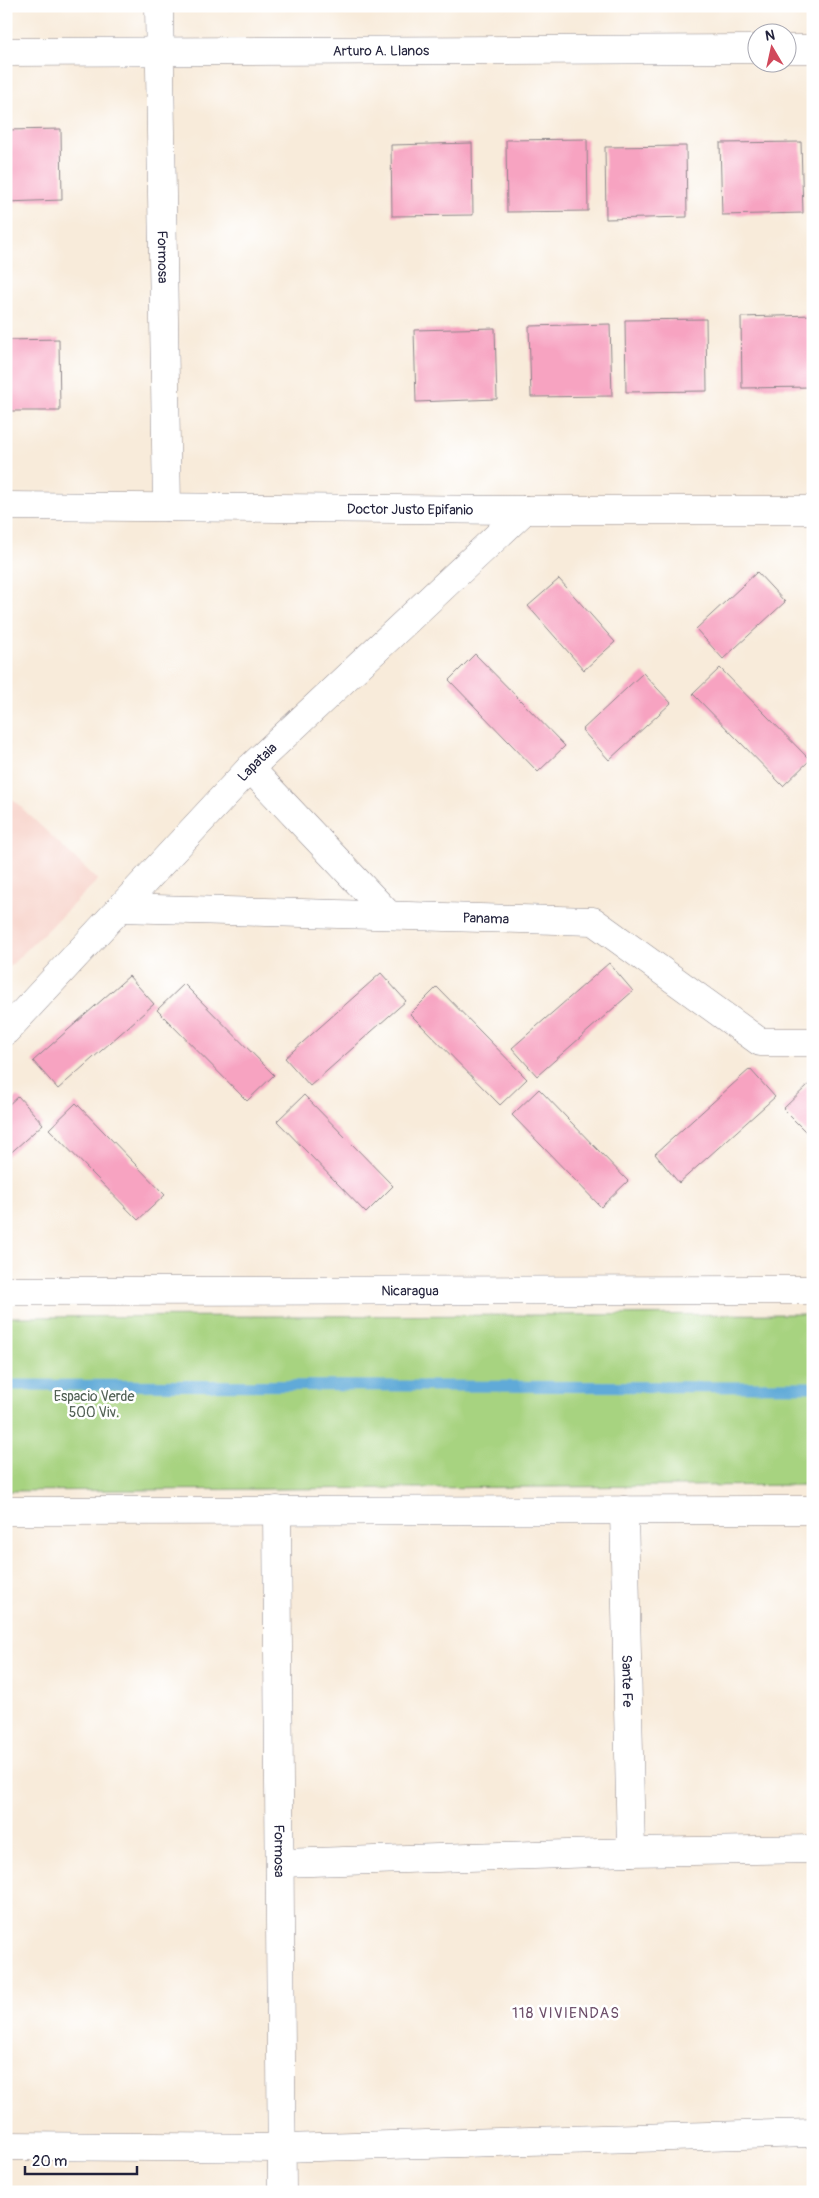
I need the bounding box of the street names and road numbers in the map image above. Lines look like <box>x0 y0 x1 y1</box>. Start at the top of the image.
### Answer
street label: Arturo A. Llanos <box>333 42 430 60</box>
street label: Formosa <box>154 230 171 284</box>
street label: Doctor Justo Epifanio <box>347 501 474 519</box>
street label: Lapataia <box>234 739 281 785</box>
street label: Panama <box>462 909 509 928</box>
street label: Nicaragua <box>381 1282 439 1300</box>
street label: Sante Fe <box>618 1655 636 1708</box>
street label: Formosa <box>270 1824 288 1878</box>

